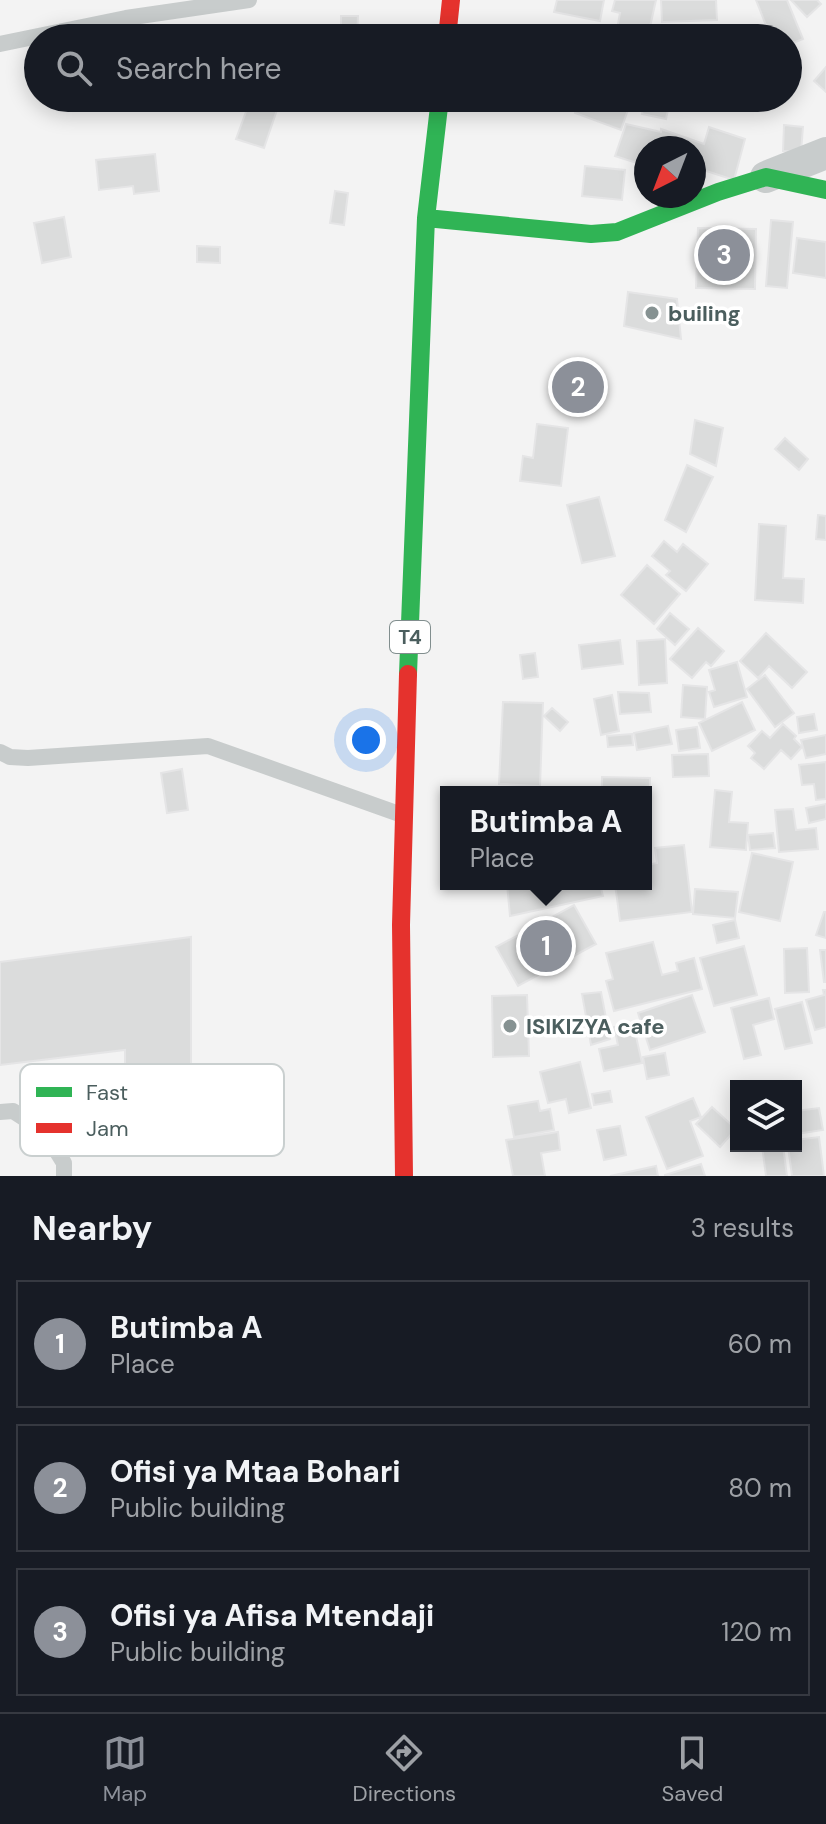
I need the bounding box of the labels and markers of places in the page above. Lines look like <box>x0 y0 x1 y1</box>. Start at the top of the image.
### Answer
pin: 3 <box>698 225 750 285</box>
place label: builing <box>668 299 741 328</box>
marker: builing <box>643 304 661 322</box>
pin: 2 <box>552 357 604 417</box>
pin: 1 <box>520 916 572 976</box>
place label: ISIKIZYA cafe <box>526 1012 664 1041</box>
marker: ISIKIZYA cafe <box>501 1017 519 1035</box>

